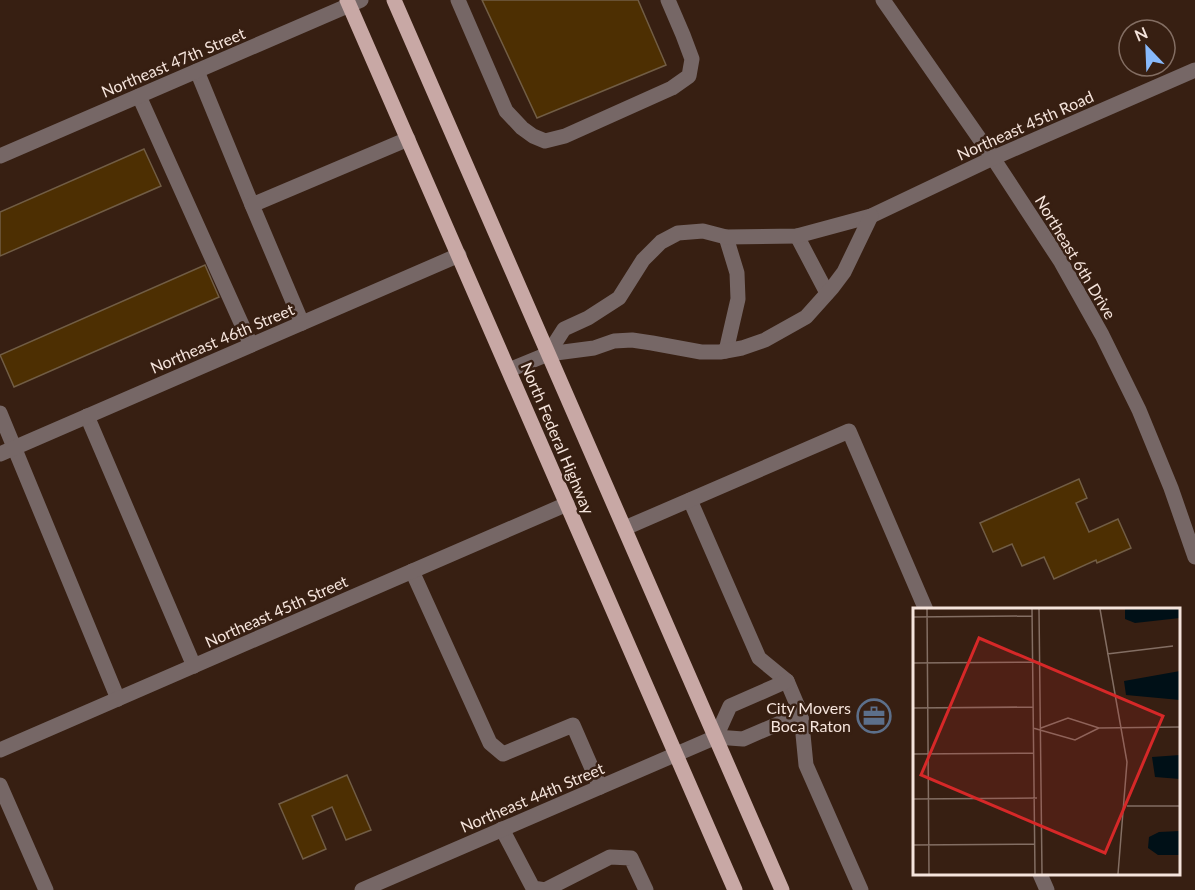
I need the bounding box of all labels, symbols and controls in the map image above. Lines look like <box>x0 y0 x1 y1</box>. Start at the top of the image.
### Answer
north arrow <box>1117 18 1177 78</box>
street label: Northeast 47th Street <box>98 23 248 101</box>
text: N <box>1132 23 1150 45</box>
street label: Northeast 45th Road <box>954 86 1096 164</box>
street label: Northeast 6th Drive <box>1032 192 1120 322</box>
street label: Northeast 46th Street <box>147 299 297 377</box>
street label: North Federal Highway <box>517 359 599 517</box>
street label: Northeast 45th Street <box>202 571 351 651</box>
inset map <box>913 608 1180 875</box>
place label: City Movers Boca Raton <box>766 698 851 735</box>
office icon: City Movers Boca Raton <box>856 698 892 734</box>
street label: Northeast 44th Street <box>457 758 607 836</box>

